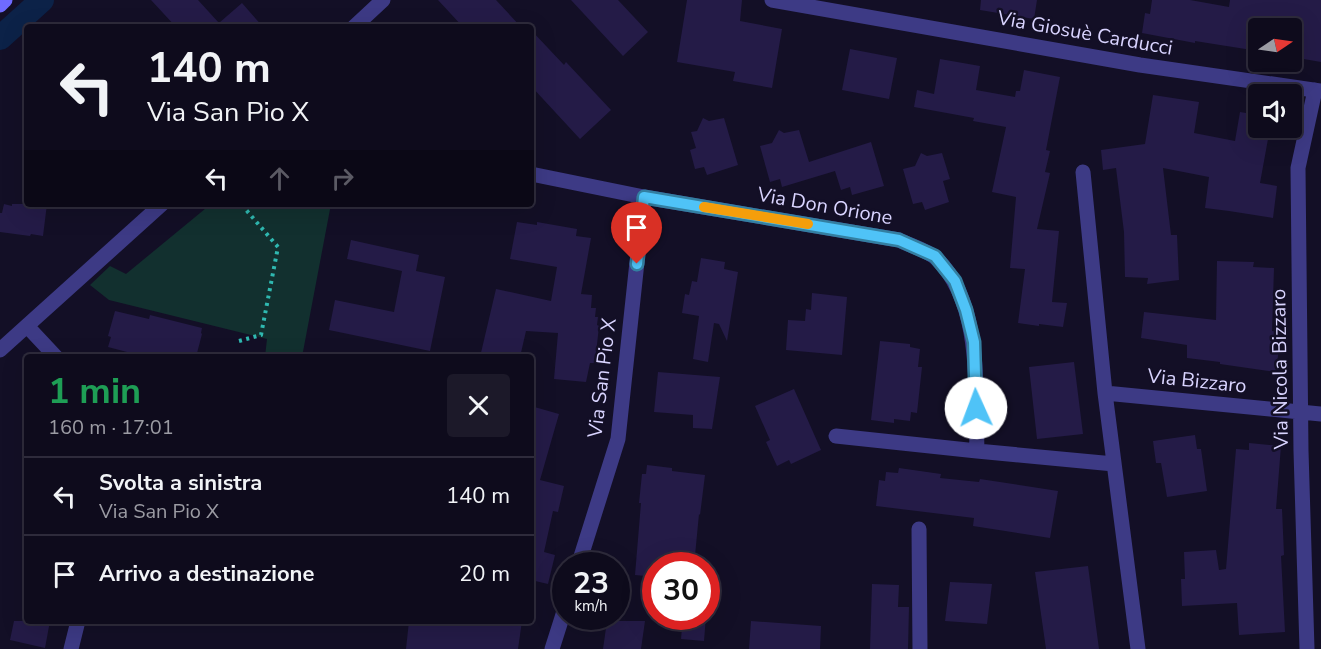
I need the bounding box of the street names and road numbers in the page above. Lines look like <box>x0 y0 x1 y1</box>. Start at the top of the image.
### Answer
street label: Via Giosuè Carducci <box>994 4 1175 62</box>
street label: Via Don Orione <box>754 181 895 231</box>
street label: Via Nicola Bizzaro <box>1265 288 1295 451</box>
street label: Via San Pio X <box>581 317 623 440</box>
street label: Via Bizzaro <box>1145 362 1248 400</box>

